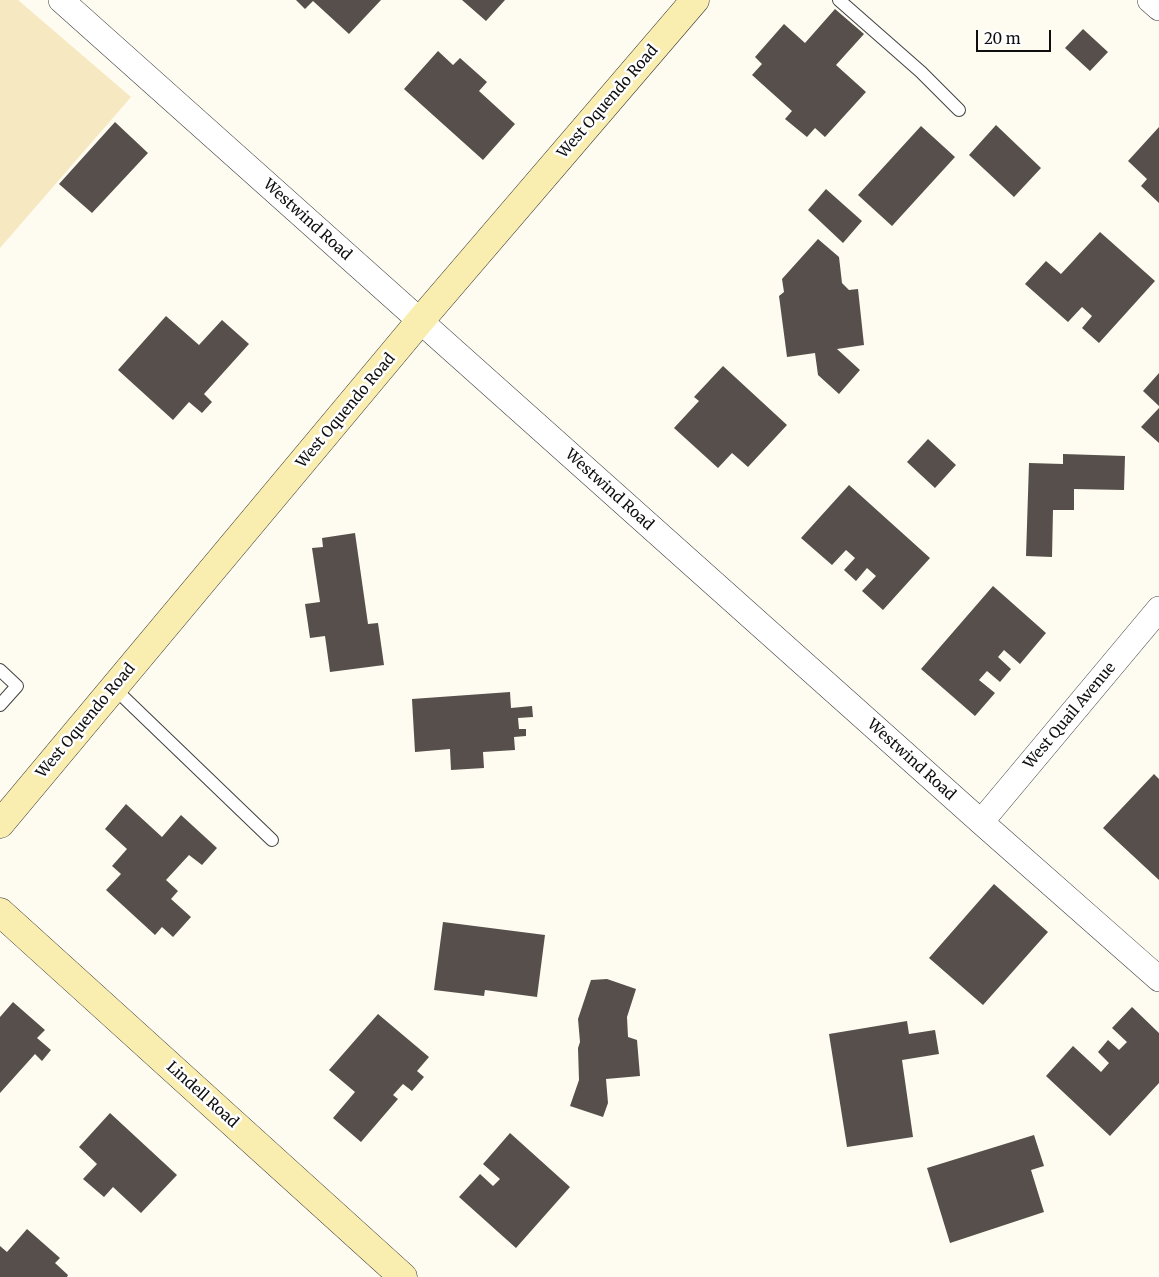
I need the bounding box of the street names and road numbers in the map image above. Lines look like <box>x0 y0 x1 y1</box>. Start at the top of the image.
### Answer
street label: West Oquendo Road <box>554 42 662 162</box>
street label: Westwind Road <box>259 176 355 264</box>
street label: West Oquendo Road <box>293 350 399 472</box>
street label: Westwind Road <box>561 446 657 534</box>
street label: West Quail Avenue <box>1020 659 1120 773</box>
street label: West Oquendo Road <box>33 660 139 782</box>
street label: Westwind Road <box>863 716 959 804</box>
street label: Lindell Road <box>162 1058 242 1132</box>

